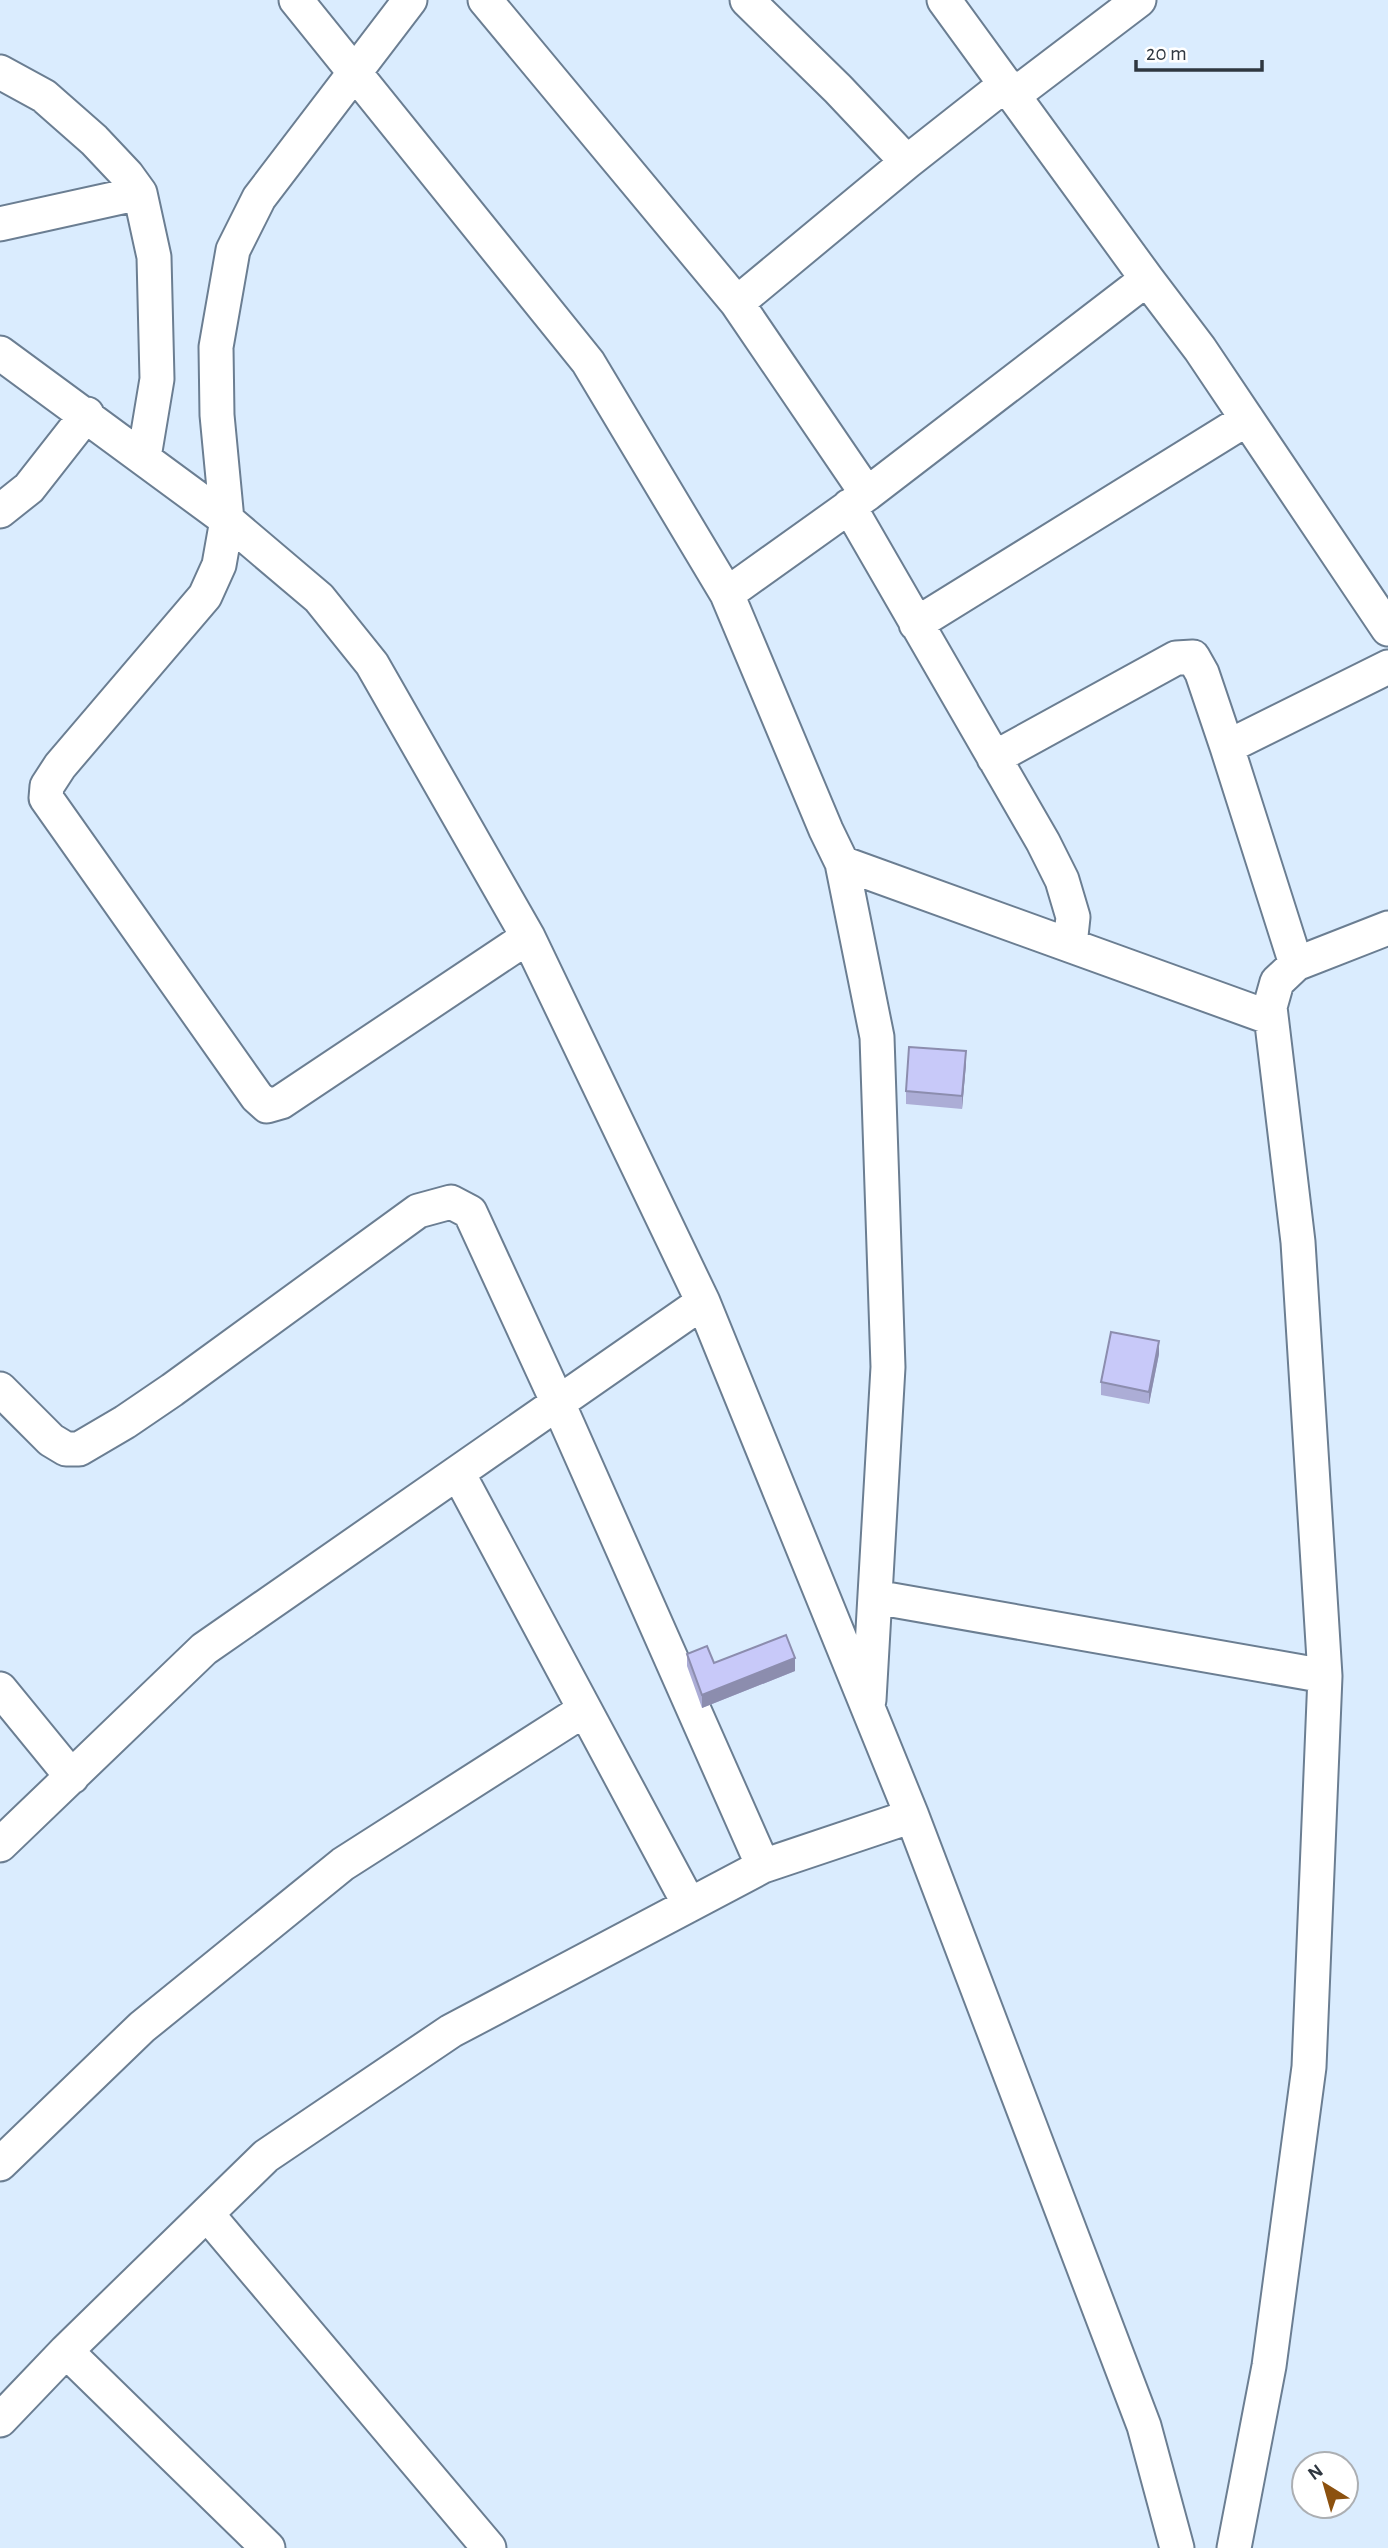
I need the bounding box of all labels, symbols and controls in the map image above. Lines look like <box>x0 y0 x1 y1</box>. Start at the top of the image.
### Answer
scale bar <box>1136 28 1262 72</box>
text: 20 m <box>1146 43 1187 64</box>
north arrow <box>1290 2450 1360 2520</box>
text: N <box>1305 2461 1327 2484</box>

